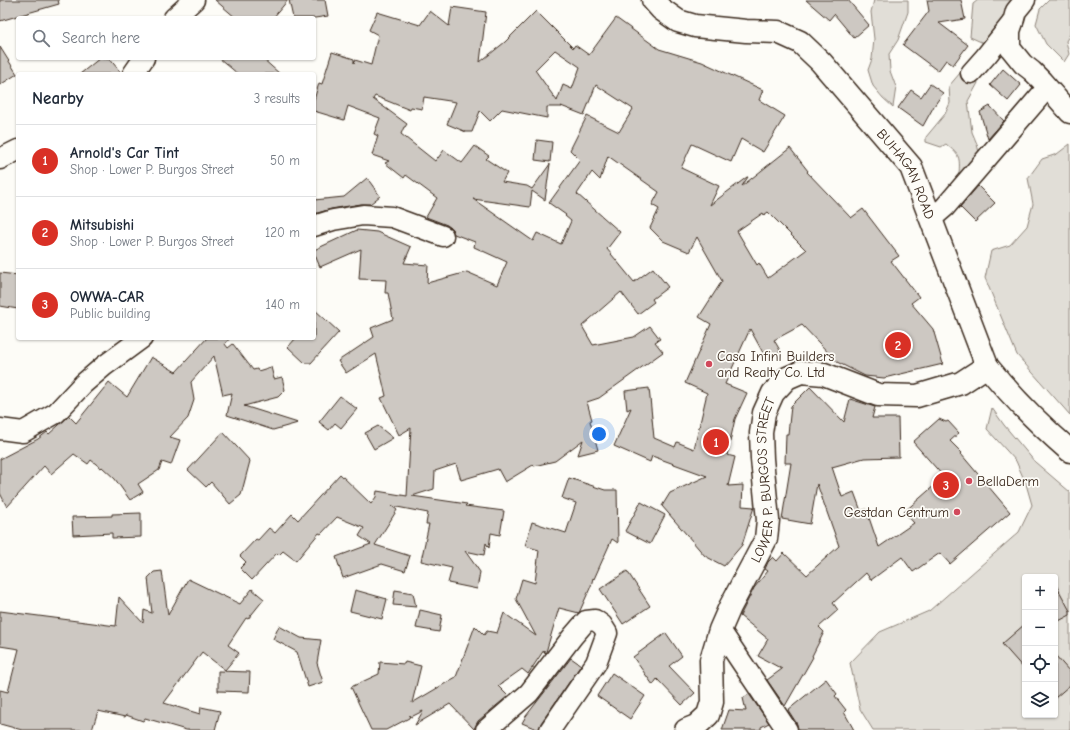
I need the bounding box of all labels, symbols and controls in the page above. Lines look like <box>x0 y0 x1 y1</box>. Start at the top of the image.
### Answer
search box <box>16 16 316 60</box>
icon: search <box>30 27 52 49</box>
text: Search here <box>62 29 140 47</box>
text: Nearby <box>32 89 83 108</box>
text: 3 results <box>254 91 300 106</box>
street label: BUHAGAN ROAD <box>873 126 938 222</box>
text: Arnold's Car Tint <box>70 144 179 162</box>
text: 1 <box>42 153 48 168</box>
text: 50 m <box>270 153 300 168</box>
text: Shop · Lower P. Burgos Street <box>70 162 234 177</box>
text: Mitsubishi <box>70 216 134 234</box>
text: 2 <box>42 225 48 240</box>
text: 120 m <box>265 225 300 240</box>
text: Shop · Lower P. Burgos Street <box>70 234 234 249</box>
text: OWWA-CAR <box>70 288 144 306</box>
text: 3 <box>42 297 48 312</box>
text: 140 m <box>266 297 300 312</box>
text: Public building <box>70 306 151 321</box>
pin: 2 <box>885 330 911 360</box>
place label: Casa Infini Builders and Realty Co. Ltd <box>717 348 834 381</box>
marker: Casa Infini Builders and Realty Co. Ltd <box>704 359 714 369</box>
street label: LOWER P. BURGOS STREET <box>747 394 779 566</box>
your location <box>589 424 609 444</box>
pin: 1 <box>703 427 729 457</box>
pin: 3 <box>933 470 959 500</box>
place label: BellaDerm <box>977 473 1039 490</box>
marker: BellaDerm <box>964 476 974 486</box>
place label: Gestdan Centrum <box>844 504 949 521</box>
marker: Gestdan Centrum <box>952 507 962 517</box>
map controls <box>1022 574 1058 718</box>
button: + <box>1022 574 1058 610</box>
button: − <box>1022 610 1058 646</box>
button: locate <box>1022 646 1058 682</box>
button: layers <box>1022 682 1058 718</box>

